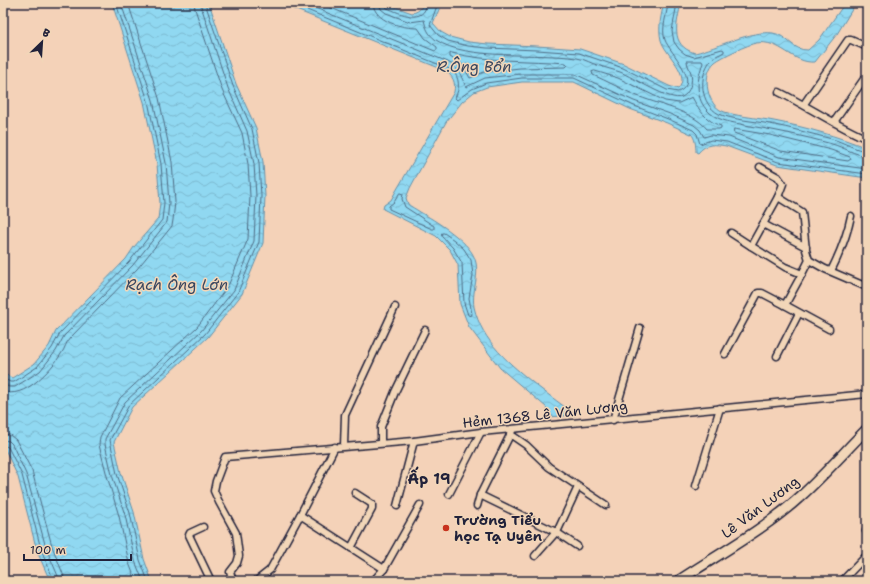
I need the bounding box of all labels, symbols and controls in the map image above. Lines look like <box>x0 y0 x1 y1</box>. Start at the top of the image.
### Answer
north arrow <box>22 22 62 62</box>
text: B <box>40 25 52 42</box>
water label: R.Ông Bổn <box>437 56 511 77</box>
water label: Rạch Ông Lớn <box>126 274 228 295</box>
street label: Hẻm 1368 Lê Văn Lương <box>462 396 628 432</box>
district label: Ấp 19 <box>408 466 450 489</box>
street label: Lê Văn Lương <box>718 472 802 542</box>
place label: Trường Tiểu học Tạ Uyên <box>454 511 542 545</box>
marker: Trường Tiểu học Tạ Uyên <box>441 523 451 533</box>
scale bar <box>24 536 131 562</box>
text: 100 m <box>30 542 66 558</box>

